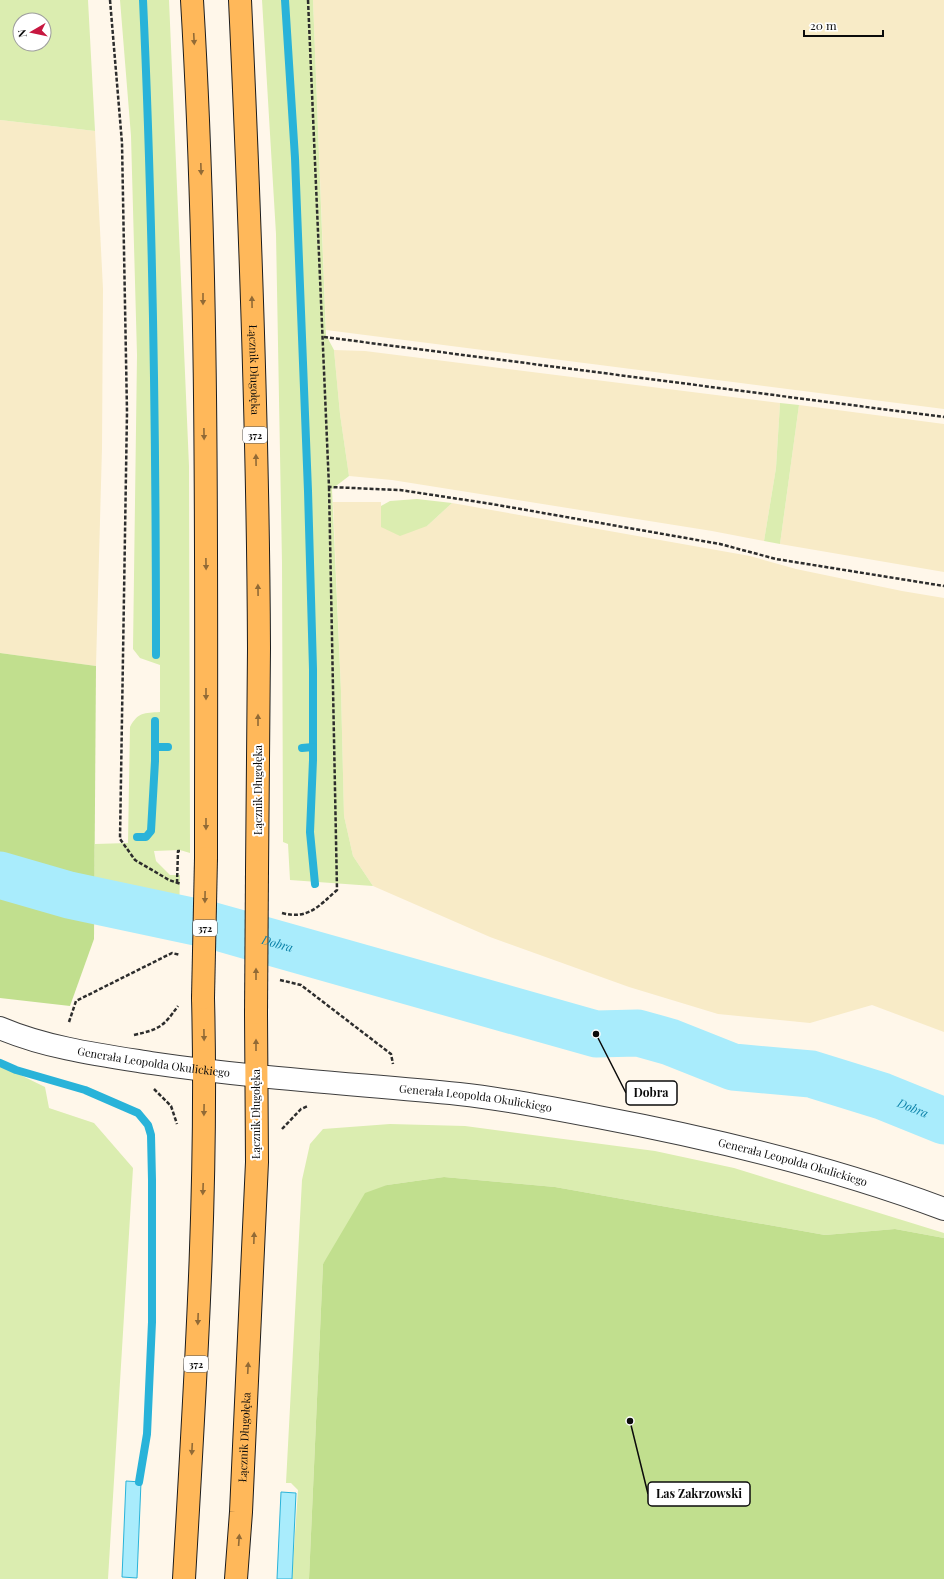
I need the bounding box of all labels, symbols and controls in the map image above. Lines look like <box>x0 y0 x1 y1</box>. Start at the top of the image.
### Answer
north arrow <box>12 12 52 52</box>
scale bar <box>804 12 883 38</box>
text: 20 m <box>810 17 837 33</box>
text: N <box>14 28 30 39</box>
one-way arrow <box>191 33 198 45</box>
one-way arrow <box>198 163 204 176</box>
one-way arrow <box>200 293 206 306</box>
one-way arrow <box>249 295 255 308</box>
street label: Łącznik Długołęka <box>246 324 263 415</box>
road number: 372 <box>243 427 267 443</box>
one-way arrow <box>201 428 207 441</box>
one-way arrow <box>253 453 259 466</box>
one-way arrow <box>202 558 209 570</box>
one-way arrow <box>255 583 261 596</box>
one-way arrow <box>203 688 209 701</box>
one-way arrow <box>255 713 261 726</box>
street label: Łącznik Długołęka <box>250 745 265 835</box>
one-way arrow <box>203 818 209 831</box>
one-way arrow <box>202 891 208 904</box>
road number: 372 <box>193 920 217 936</box>
water label: Dobra <box>259 931 295 955</box>
one-way arrow <box>253 967 259 980</box>
one-way arrow <box>201 1029 207 1042</box>
one-way arrow <box>253 1038 259 1051</box>
street label: Generała Leopolda Okulickiego <box>76 1043 231 1080</box>
street label: Łącznik Długołęka <box>248 1069 263 1159</box>
street label: Generała Leopolda Okulickiego <box>399 1081 553 1115</box>
callout: Dobra <box>626 1081 677 1105</box>
text: Dobra <box>634 1084 669 1100</box>
water label: Dobra <box>895 1094 931 1121</box>
one-way arrow <box>201 1104 208 1116</box>
street label: Generała Leopolda Okulickiego <box>717 1134 869 1189</box>
one-way arrow <box>200 1183 206 1196</box>
one-way arrow <box>250 1232 257 1244</box>
one-way arrow <box>195 1313 201 1326</box>
road number: 372 <box>184 1356 208 1372</box>
one-way arrow <box>244 1362 251 1374</box>
street label: Łącznik Długołęka <box>234 1391 253 1483</box>
one-way arrow <box>188 1443 195 1455</box>
callout: Las Zakrzowski <box>648 1482 750 1506</box>
text: Las Zakrzowski <box>656 1485 742 1501</box>
one-way arrow <box>236 1534 243 1546</box>

